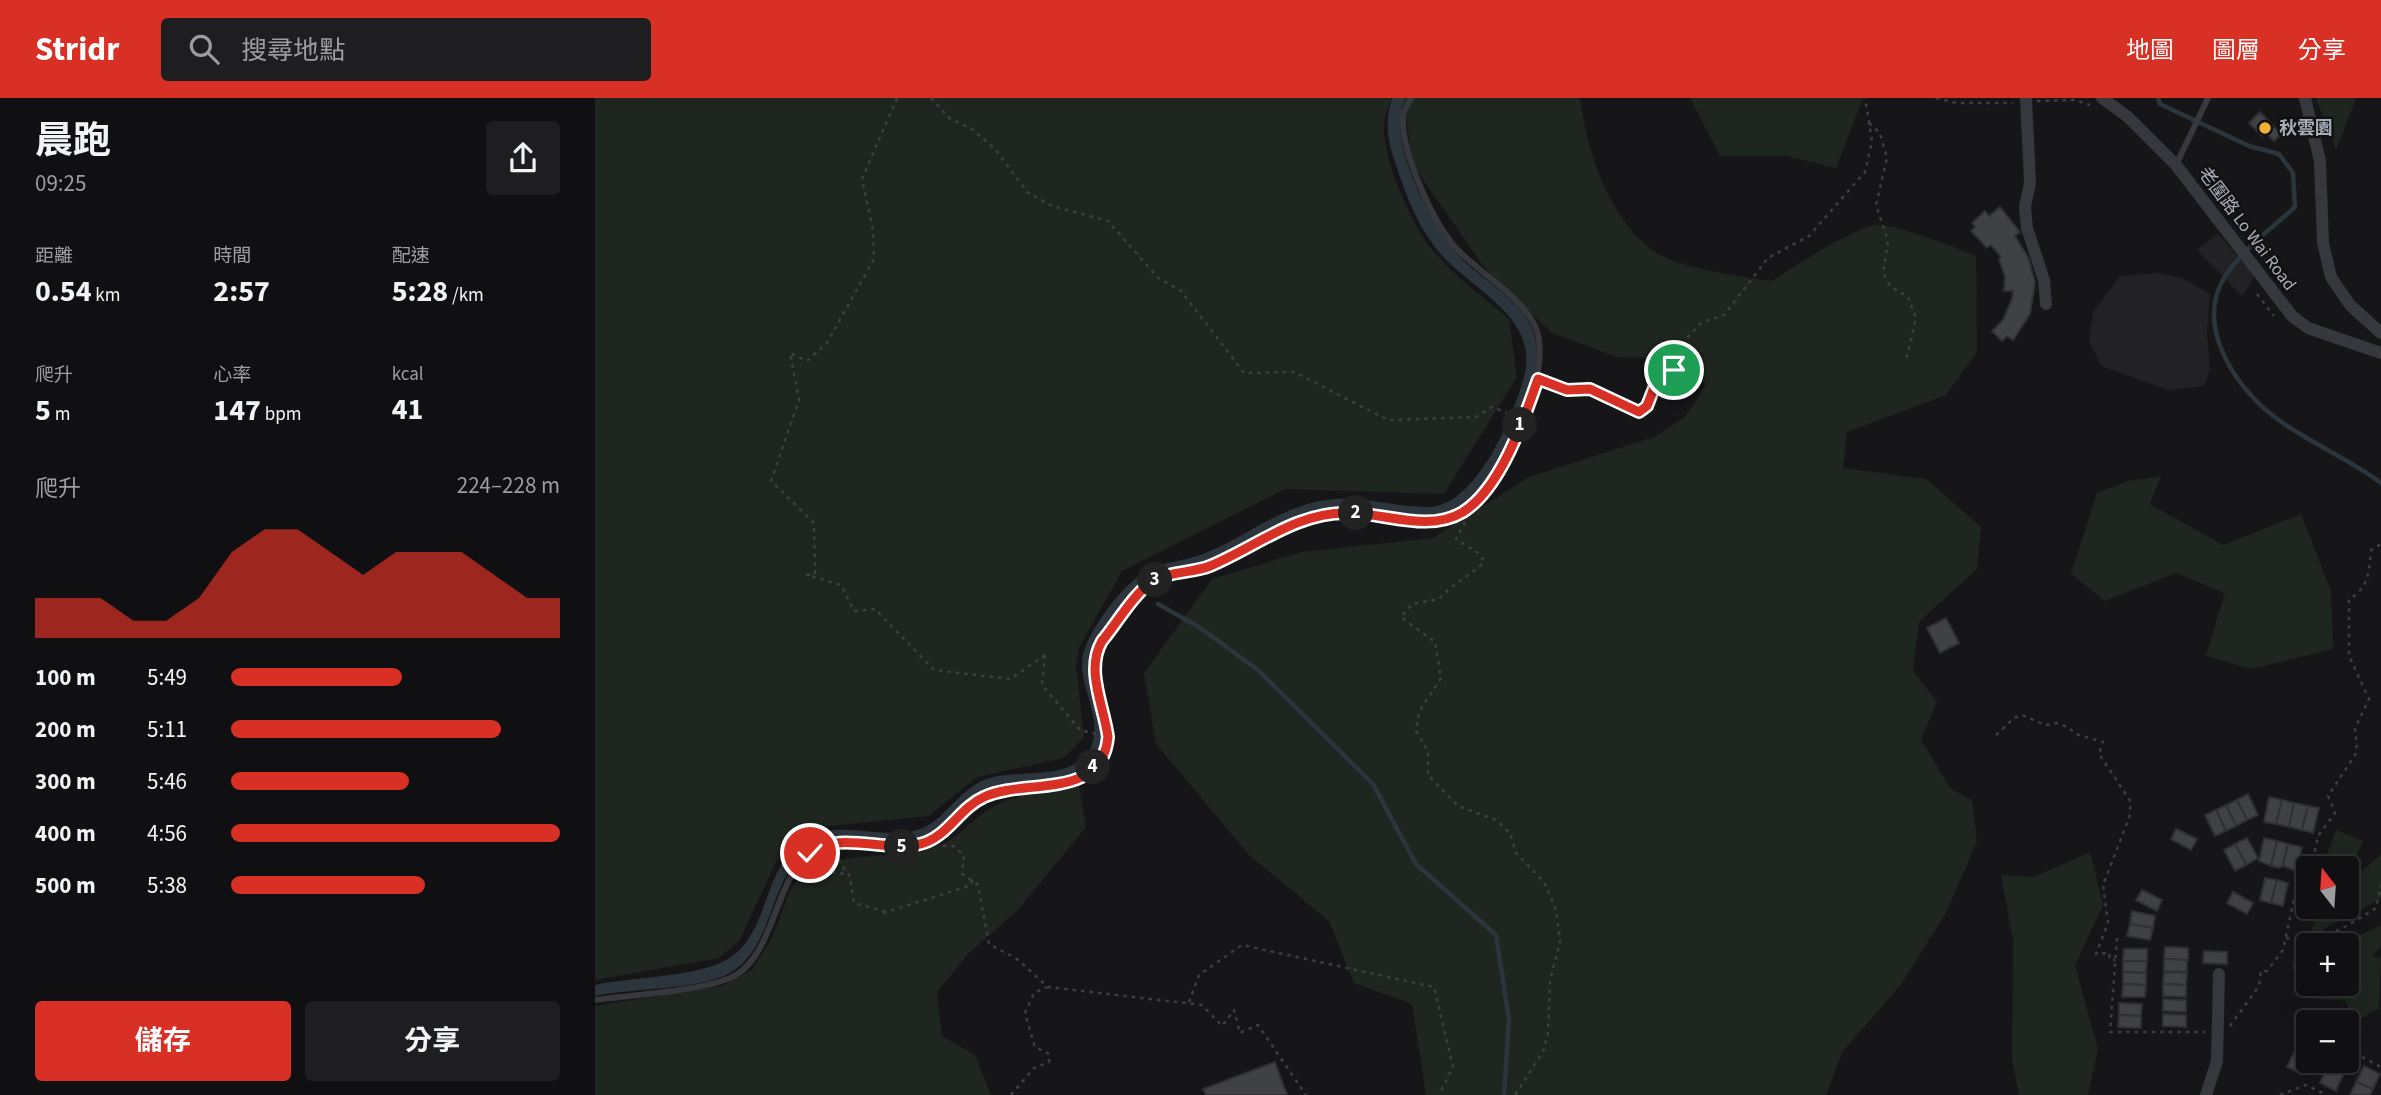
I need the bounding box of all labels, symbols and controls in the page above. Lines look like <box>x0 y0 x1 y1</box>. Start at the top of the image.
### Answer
search box <box>161 18 651 81</box>
text: Stridr <box>35 26 119 73</box>
icon: search <box>185 30 223 68</box>
text: 搜尋地點 <box>241 32 345 69</box>
text: 地圖 <box>2126 33 2174 68</box>
text: 圖層 <box>2212 33 2260 68</box>
text: 分享 <box>2298 33 2346 68</box>
text: 晨跑 <box>35 114 111 168</box>
place label: 秋雲園 <box>2279 116 2333 141</box>
marker: 秋雲園 <box>2257 120 2273 136</box>
button: share <box>486 121 560 195</box>
street label: 老圍路 Lo Wai Road <box>2192 162 2302 296</box>
text: 09:25 <box>35 167 86 200</box>
text: 距離 <box>35 243 73 270</box>
text: 時間 <box>213 243 251 270</box>
text: 配速 <box>392 243 430 270</box>
text: 0.54 <box>35 270 92 313</box>
text: 2:57 <box>213 270 270 313</box>
text: 5:28 <box>392 270 448 313</box>
text: km <box>92 282 121 309</box>
text: /km <box>448 282 484 309</box>
pin <box>1644 340 1704 400</box>
icon: arrive <box>1655 351 1693 389</box>
text: kcal <box>392 361 424 388</box>
text: 爬升 <box>35 362 73 389</box>
text: 心率 <box>213 362 251 389</box>
text: 41 <box>392 388 423 431</box>
text: 5 <box>35 389 51 432</box>
text: 147 <box>213 389 261 432</box>
text: m <box>51 401 70 428</box>
text: bpm <box>261 401 301 428</box>
pin: 1 <box>1503 408 1537 442</box>
text: 1 <box>1514 411 1525 438</box>
text: 224–228 m <box>457 469 560 502</box>
text: 爬升 <box>35 472 81 505</box>
pin: 2 <box>1339 496 1373 530</box>
text: 2 <box>1350 499 1361 526</box>
pin: 3 <box>1137 562 1173 598</box>
text: 3 <box>1149 566 1160 593</box>
text: 100 m <box>35 661 96 694</box>
text: 5:49 <box>147 661 187 694</box>
text: 200 m <box>35 713 96 746</box>
text: 5:11 <box>147 713 187 746</box>
pin: 4 <box>1075 750 1111 784</box>
text: 4 <box>1087 753 1098 780</box>
text: 300 m <box>35 765 96 798</box>
text: 5:46 <box>147 765 187 798</box>
text: 400 m <box>35 817 96 850</box>
text: 4:56 <box>147 817 187 850</box>
pin <box>780 823 840 883</box>
pin: 5 <box>885 830 919 864</box>
text: 5 <box>896 833 907 860</box>
icon: check <box>791 834 829 872</box>
north arrow <box>2296 856 2359 919</box>
map controls <box>2296 856 2359 1073</box>
text: 500 m <box>35 869 96 902</box>
text: 5:38 <box>147 869 187 902</box>
button: + <box>2296 933 2359 996</box>
button: 儲存 <box>35 1001 291 1081</box>
button: 分享 <box>305 1001 560 1081</box>
button: − <box>2296 1010 2359 1073</box>

